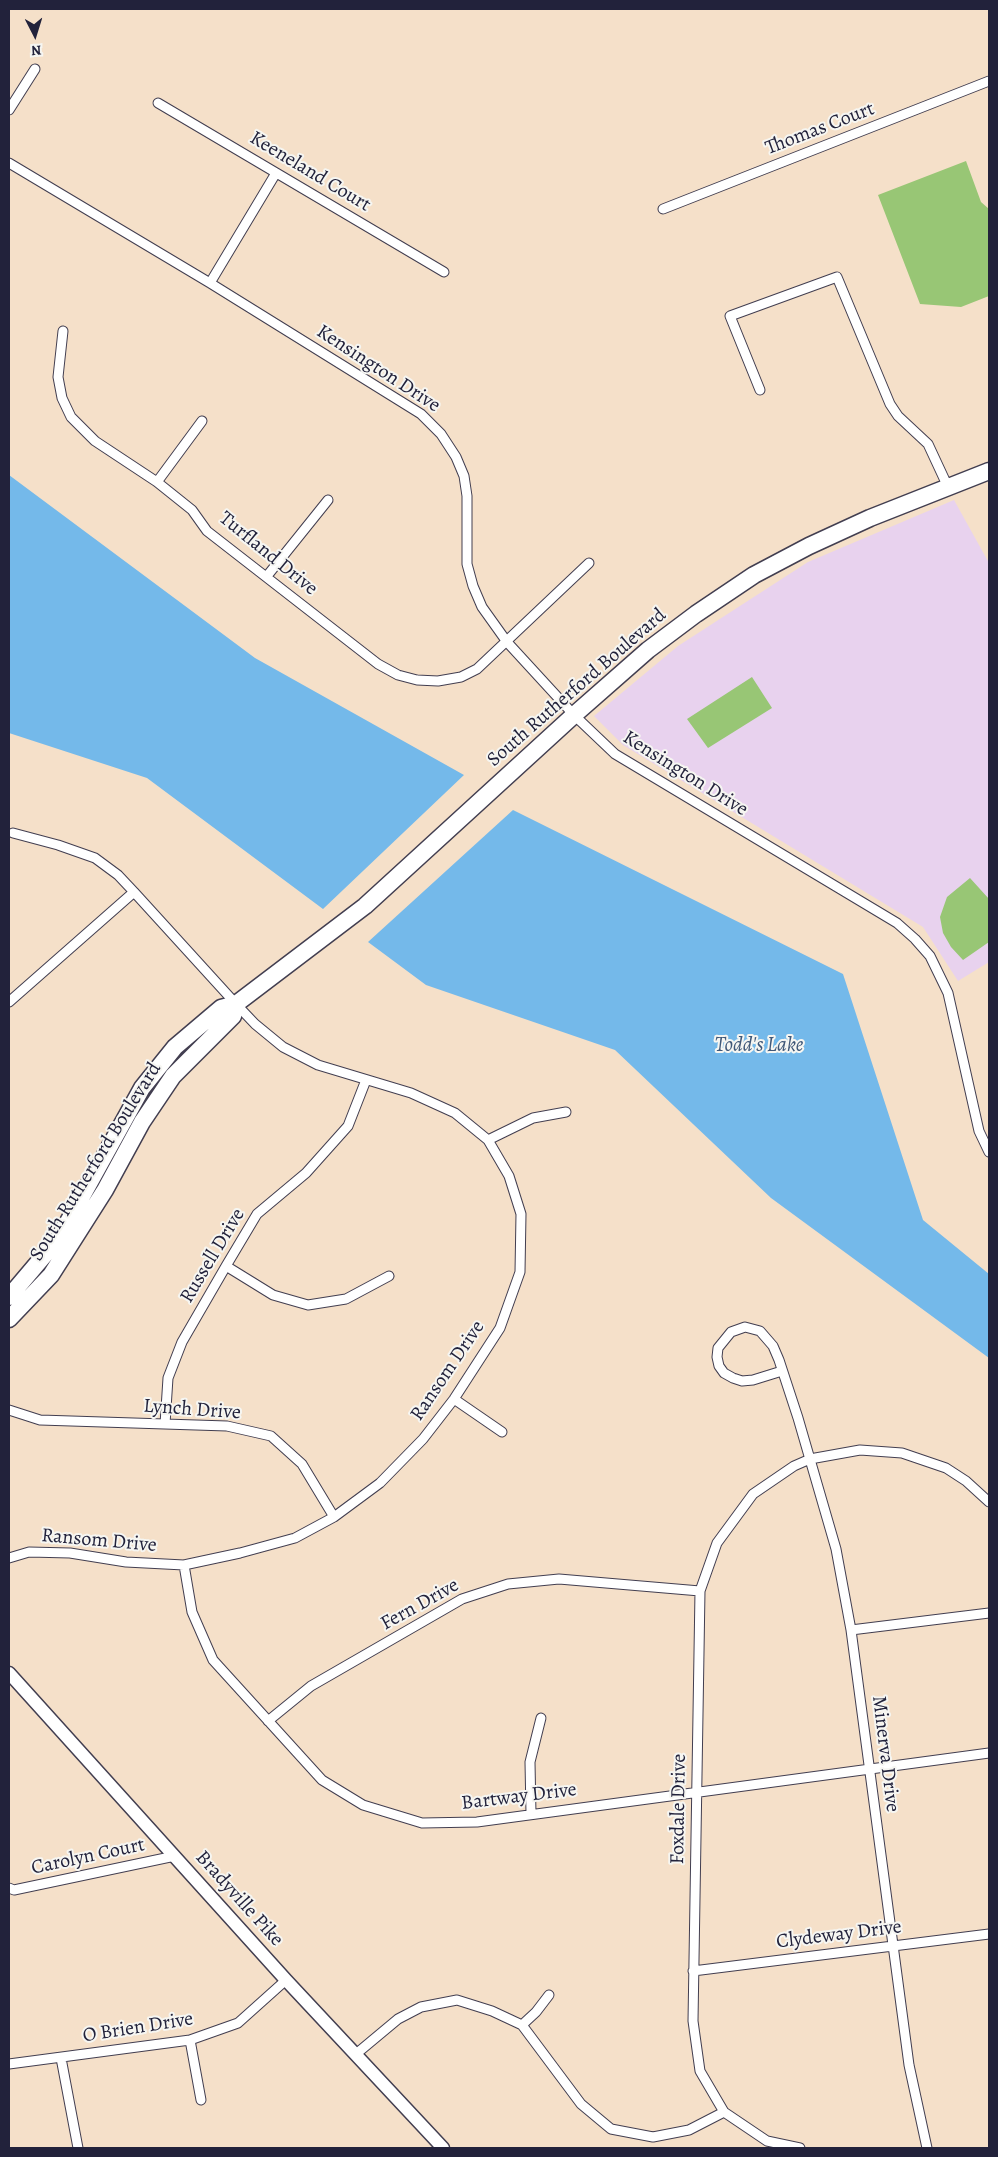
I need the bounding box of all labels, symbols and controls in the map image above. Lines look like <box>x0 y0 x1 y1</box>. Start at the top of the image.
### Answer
north arrow <box>10 10 60 60</box>
text: N <box>30 41 42 60</box>
street label: Thomas Court <box>762 97 878 161</box>
street label: Keeneland Court <box>245 126 375 218</box>
street label: Kensington Drive <box>312 320 444 418</box>
street label: Turfland Drive <box>214 507 322 601</box>
street label: South Rutherford Boulevard <box>483 604 671 772</box>
street label: Kensington Drive <box>618 726 752 822</box>
water label: Todd's Lake <box>715 1033 803 1059</box>
street label: South Rutherford Boulevard <box>25 1058 167 1266</box>
street label: Russell Drive <box>175 1204 251 1308</box>
street label: Ransom Drive <box>406 1316 490 1426</box>
street label: Lynch Drive <box>142 1395 242 1425</box>
street label: Ransom Drive <box>40 1524 158 1558</box>
street label: Fern Drive <box>377 1574 463 1636</box>
street label: Minerva Drive <box>866 1694 904 1814</box>
street label: Foxdale Drive <box>666 1753 692 1865</box>
street label: Bartway Drive <box>460 1778 578 1816</box>
street label: Carolyn Court <box>29 1833 147 1881</box>
street label: Bradyville Pike <box>190 1846 288 1952</box>
street label: Clydeway Drive <box>775 1915 903 1955</box>
street label: O Brien Drive <box>81 2007 195 2049</box>

